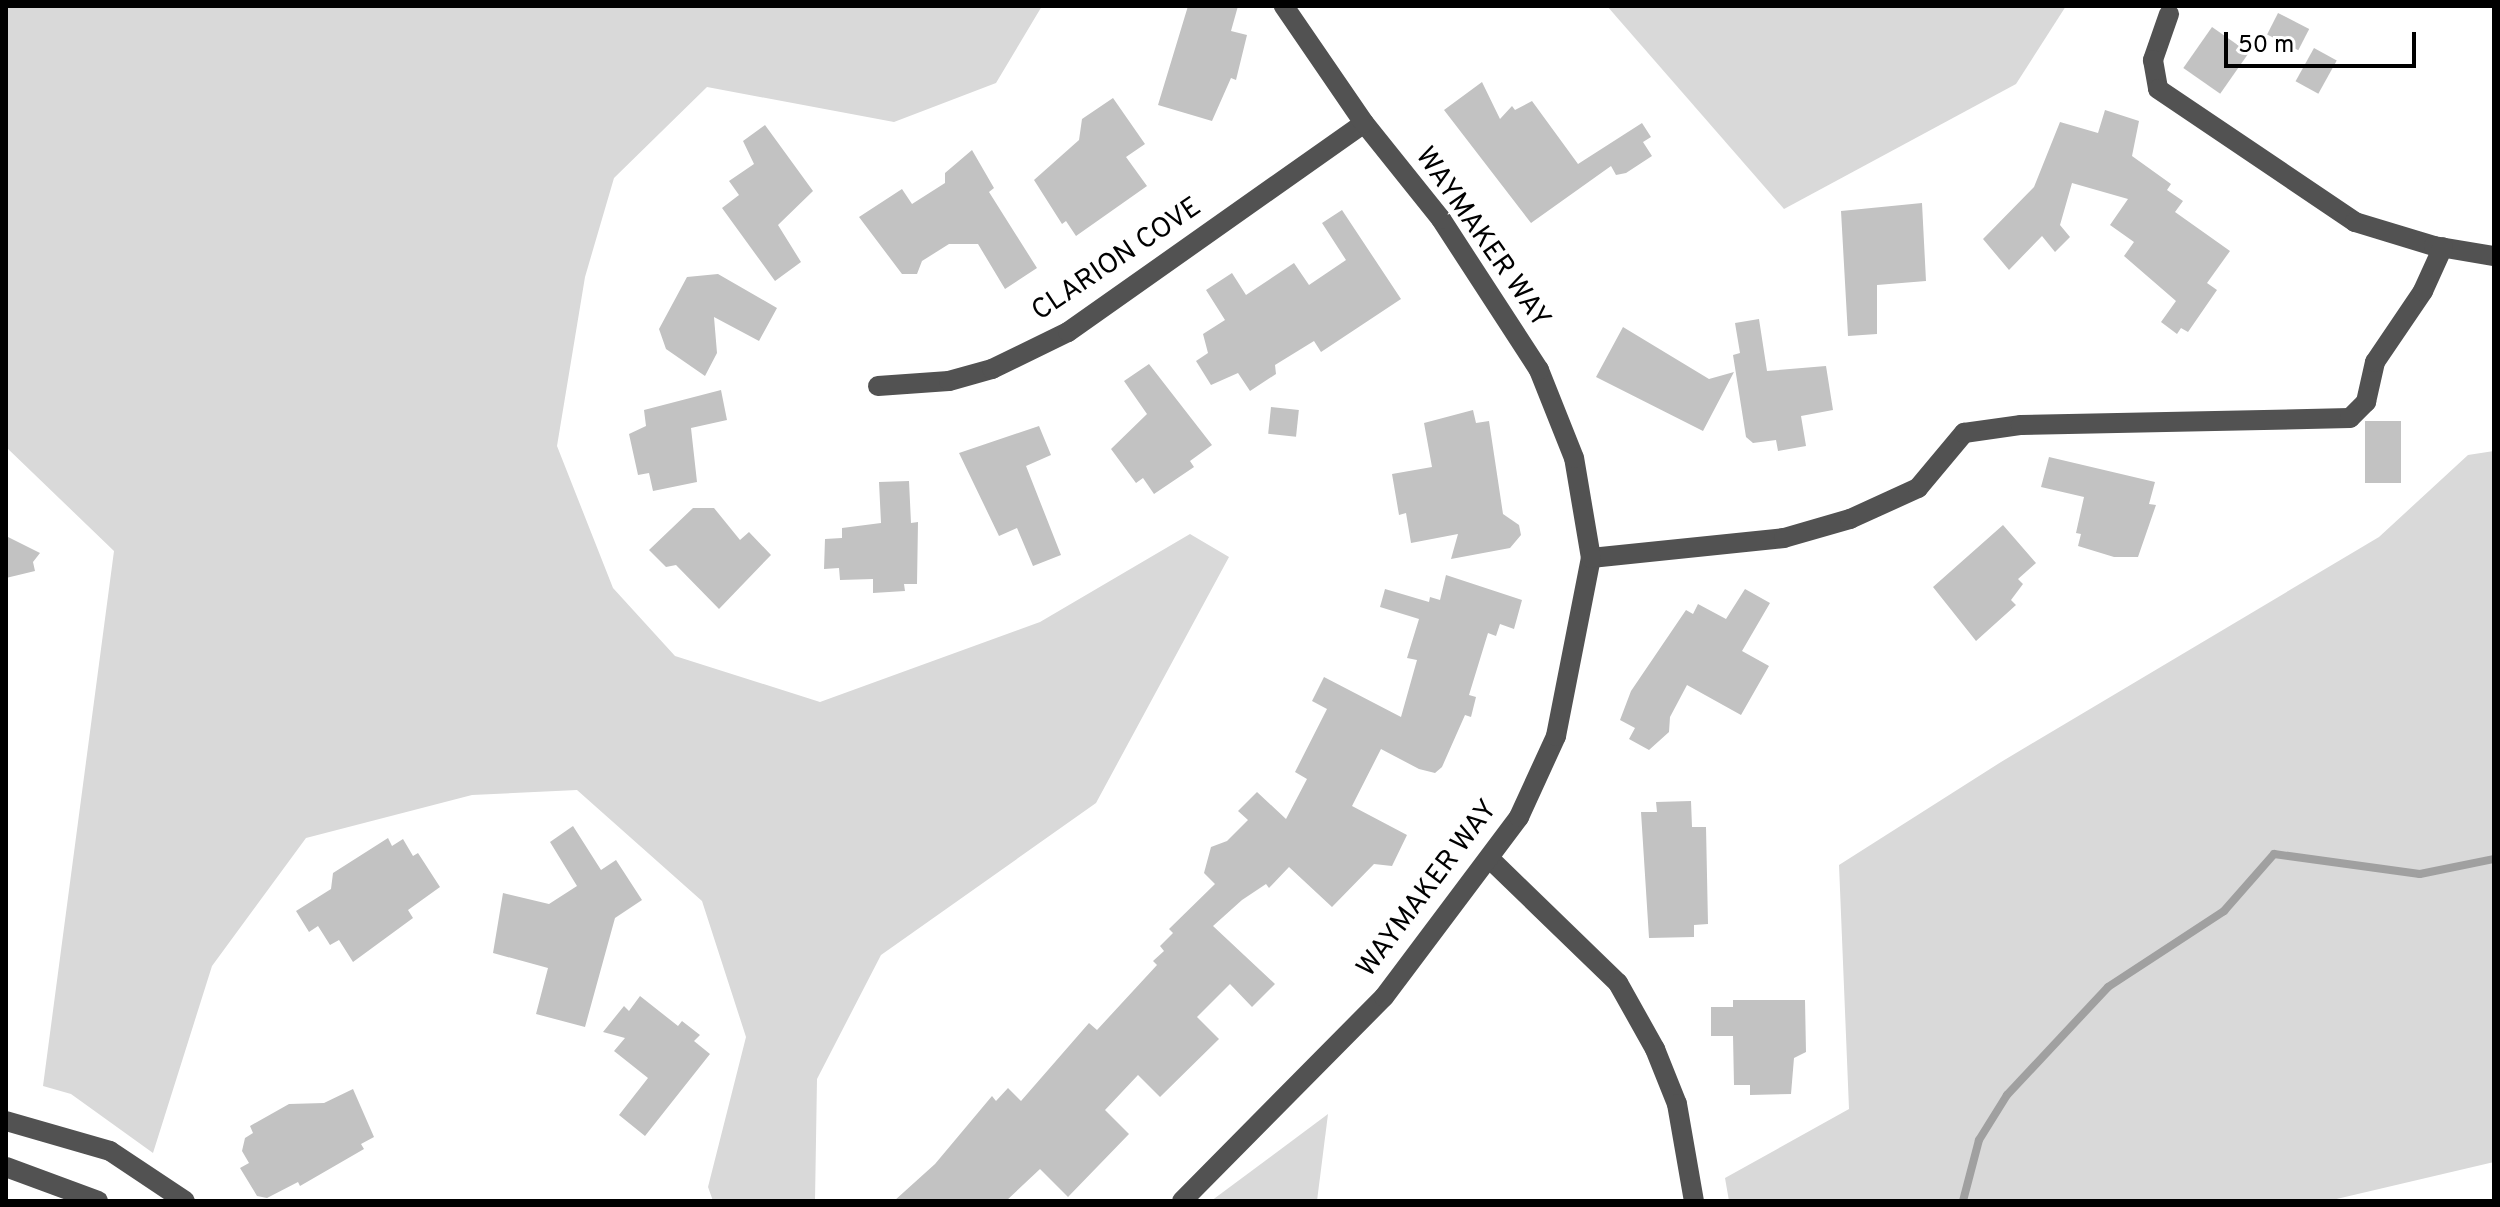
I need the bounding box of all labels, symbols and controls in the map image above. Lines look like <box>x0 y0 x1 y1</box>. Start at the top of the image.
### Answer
scale bar <box>2228 16 2420 66</box>
text: 50 m <box>2238 31 2294 61</box>
street label: WAYMAKER WAY <box>1407 141 1557 335</box>
street label: CLARION COVE <box>1026 191 1208 329</box>
street label: WAYMAKER WAY <box>1350 794 1506 984</box>

